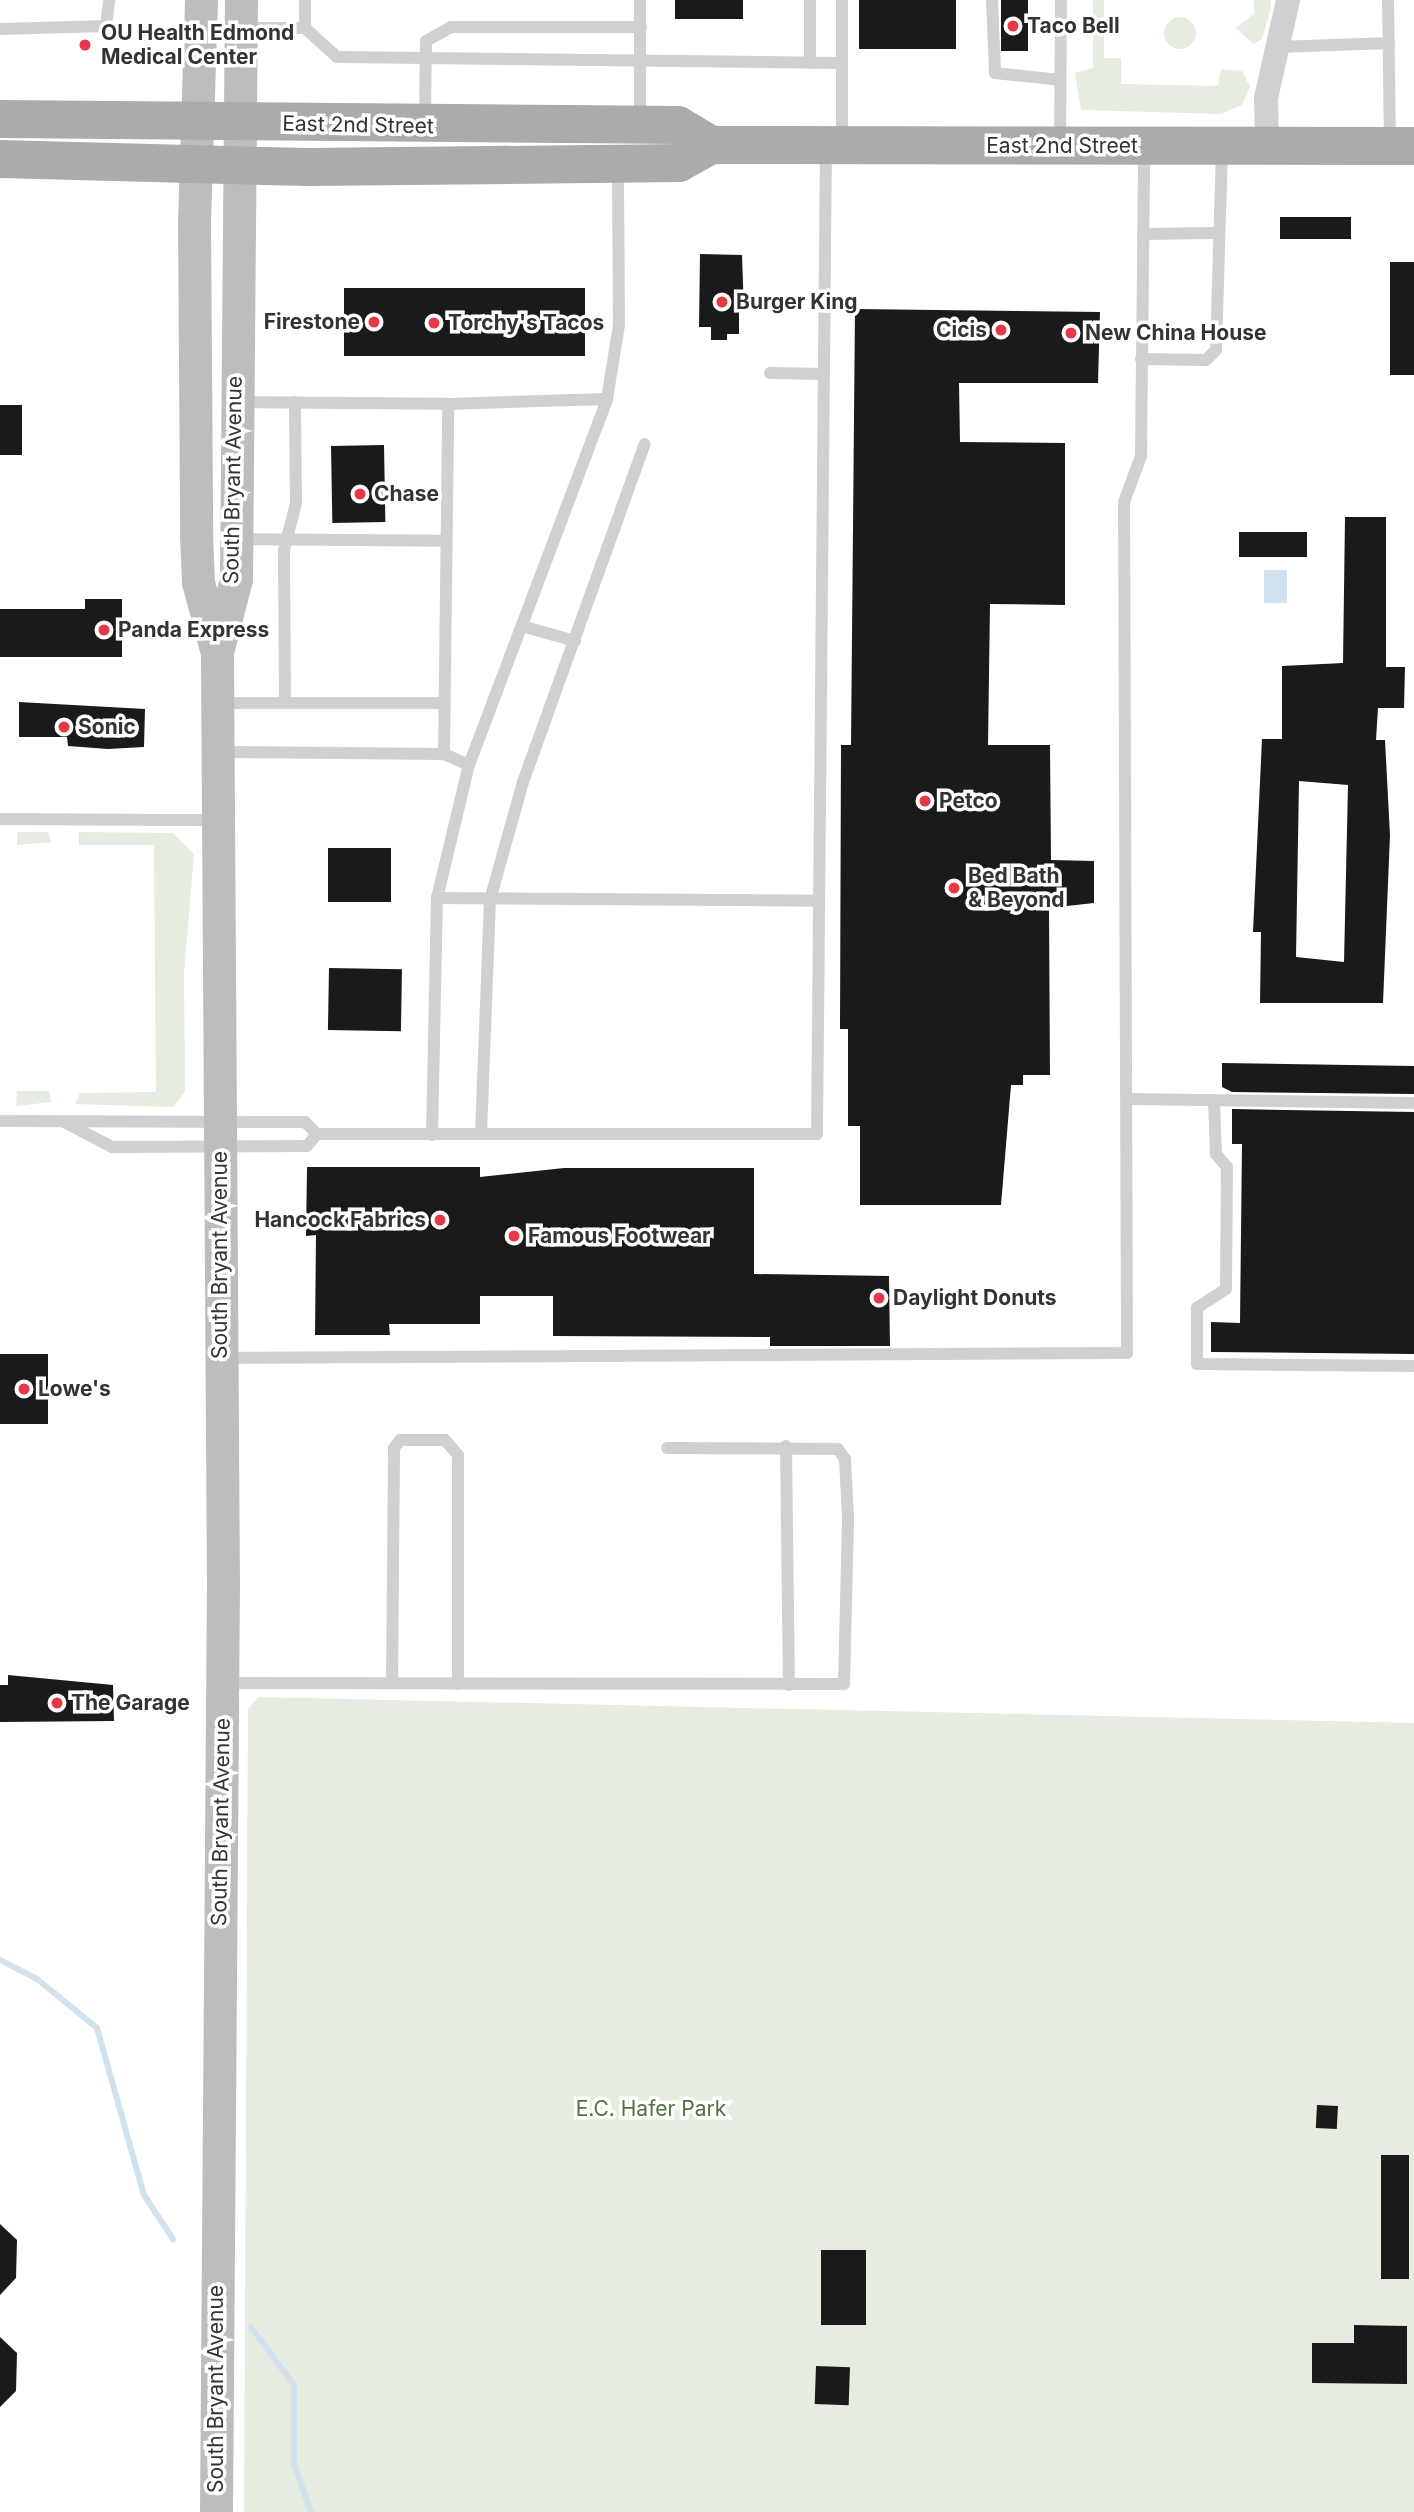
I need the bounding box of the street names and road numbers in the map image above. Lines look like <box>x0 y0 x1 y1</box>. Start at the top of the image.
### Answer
street label: East 2nd Street <box>282 111 434 139</box>
street label: East 2nd Street <box>986 133 1138 159</box>
street label: South Bryant Avenue <box>219 376 247 584</box>
street label: South Bryant Avenue <box>207 1151 233 1359</box>
street label: South Bryant Avenue <box>207 1718 235 1926</box>
street label: South Bryant Avenue <box>203 2285 229 2493</box>

